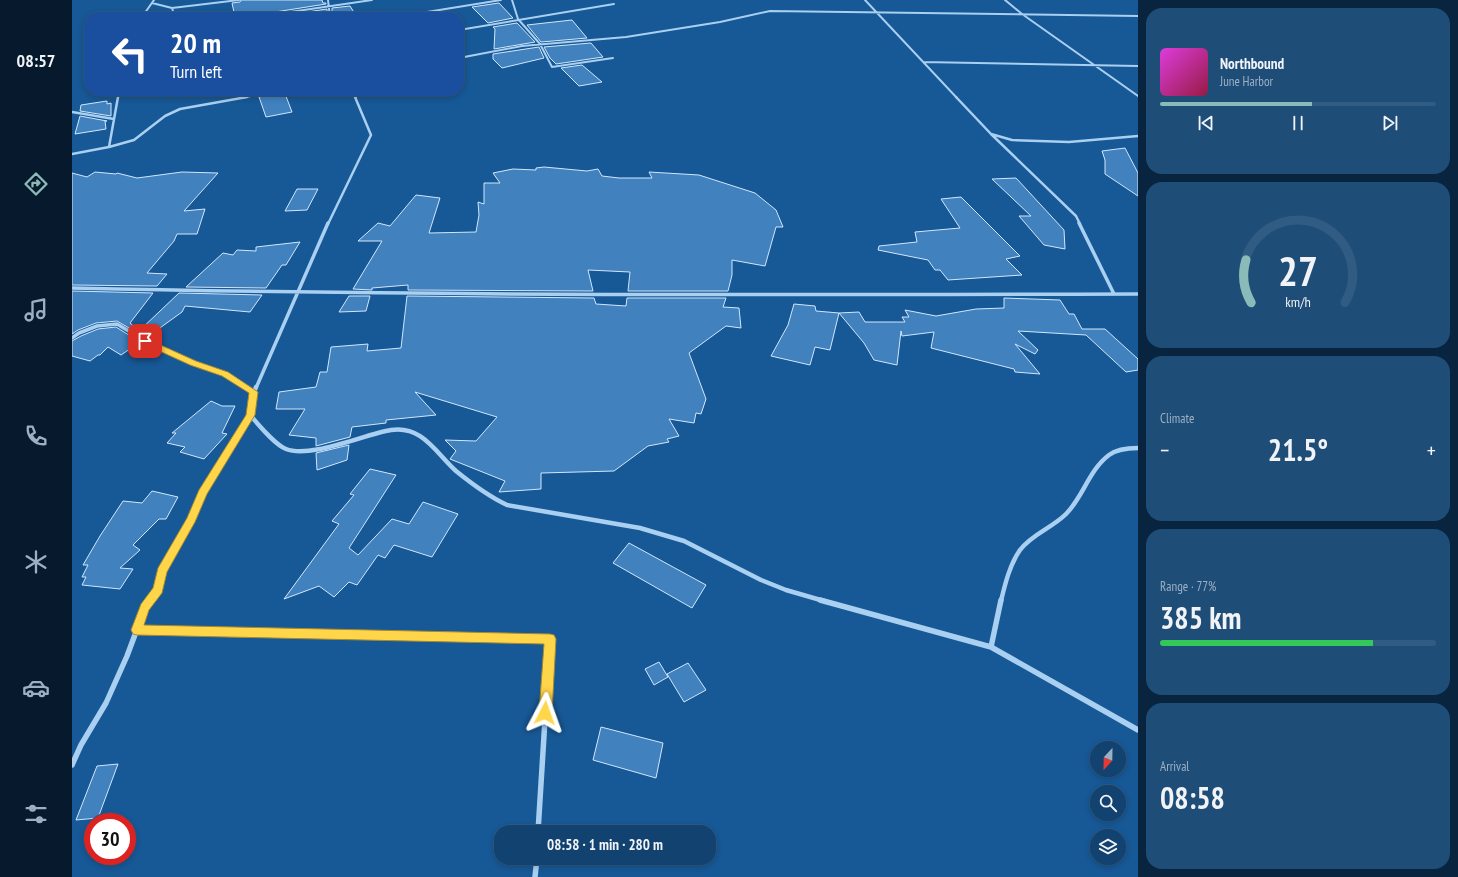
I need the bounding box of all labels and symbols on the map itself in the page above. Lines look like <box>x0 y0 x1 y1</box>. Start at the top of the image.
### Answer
pin <box>128 324 162 358</box>
position arrow <box>524 692 566 734</box>
north arrow <box>1090 741 1126 777</box>
speed limit sign: 30 <box>84 813 136 865</box>

